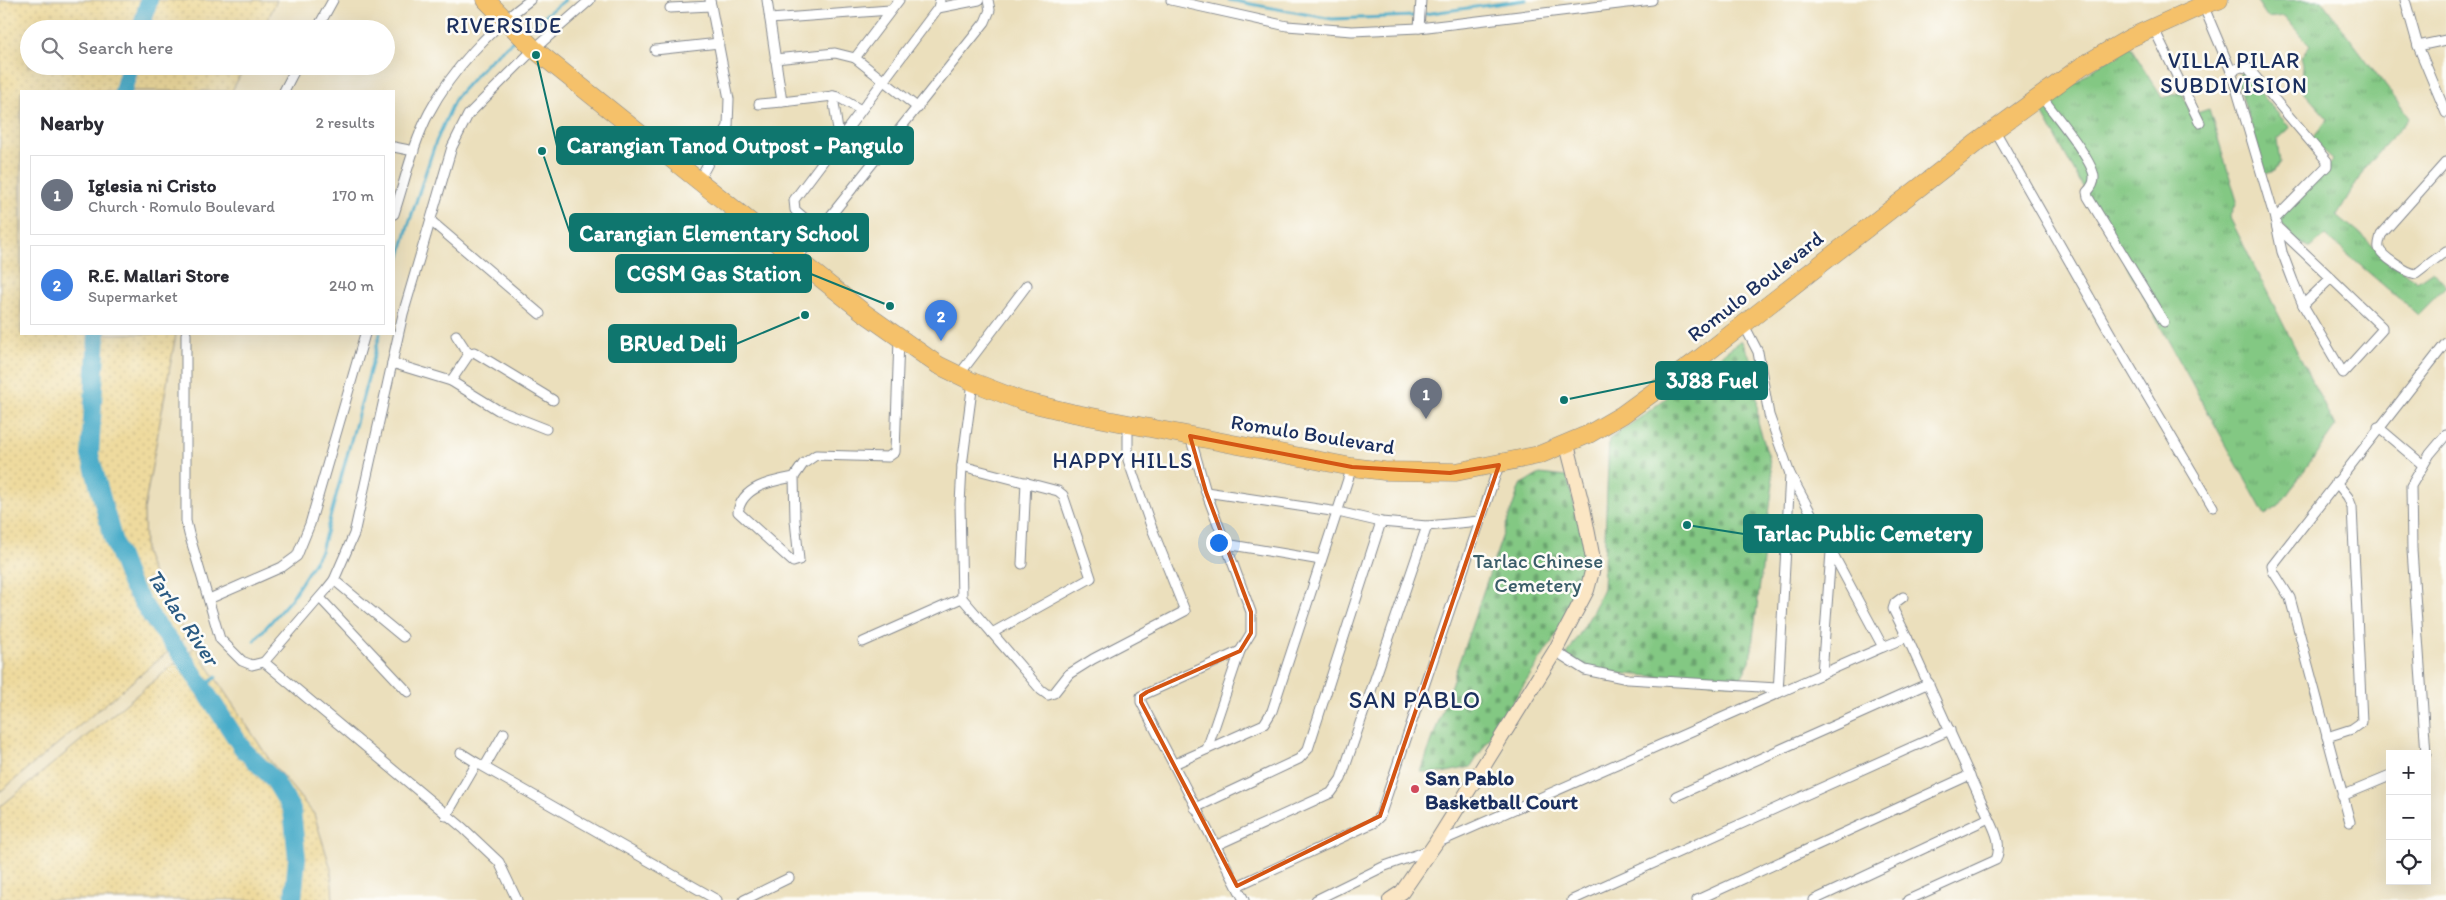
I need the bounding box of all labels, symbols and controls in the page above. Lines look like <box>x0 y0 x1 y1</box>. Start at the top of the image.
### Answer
district label: RIVERSIDE <box>446 12 562 39</box>
search box <box>20 20 395 75</box>
icon: search <box>38 34 66 62</box>
text: Search here <box>78 36 173 59</box>
district label: VILLA PILAR SUBDIVISION <box>2160 47 2308 99</box>
text: Nearby <box>40 110 104 135</box>
text: 2 results <box>315 113 375 132</box>
callout: Carangian Tanod Outpost - Pangulo <box>557 127 913 164</box>
text: Carangian Tanod Outpost - Pangulo <box>567 132 903 159</box>
text: Iglesia ni Cristo <box>88 174 216 197</box>
text: 1 <box>53 186 61 205</box>
text: 170 m <box>332 186 374 205</box>
text: Church · Romulo Boulevard <box>88 197 275 216</box>
callout: Carangian Elementary School <box>570 214 868 251</box>
text: Carangian Elementary School <box>579 220 859 247</box>
street label: Romulo Boulevard <box>1682 225 1828 347</box>
callout: CGSM Gas Station <box>616 255 811 292</box>
text: CGSM Gas Station <box>627 260 802 287</box>
text: R.E. Mallari Store <box>88 264 229 287</box>
text: 2 <box>53 276 61 295</box>
text: 240 m <box>329 276 374 295</box>
text: Supermarket <box>88 287 178 306</box>
pin: 2 <box>925 300 957 341</box>
callout: BRUed Deli <box>609 325 736 362</box>
text: BRUed Deli <box>620 330 726 357</box>
callout: 3J88 Fuel <box>1656 362 1767 399</box>
text: 3J88 Fuel <box>1666 367 1759 394</box>
pin: 1 <box>1410 378 1442 419</box>
street label: Romulo Boulevard <box>1229 409 1397 459</box>
district label: HAPPY HILLS <box>1053 447 1193 474</box>
callout: Tarlac Public Cemetery <box>1744 515 1982 552</box>
text: Tarlac Public Cemetery <box>1753 520 1972 547</box>
your location <box>1206 530 1232 556</box>
park label: Tarlac Chinese Cemetery <box>1473 548 1603 597</box>
water label: Tarlac River <box>141 564 227 673</box>
district label: SAN PABLO <box>1349 685 1481 714</box>
map controls <box>2386 750 2431 885</box>
button: + <box>2386 750 2431 795</box>
place label: San Pablo Basketball Court <box>1425 765 1578 814</box>
marker: San Pablo Basketball Court <box>1409 783 1421 795</box>
button: − <box>2386 795 2431 840</box>
button: locate <box>2386 840 2431 885</box>

